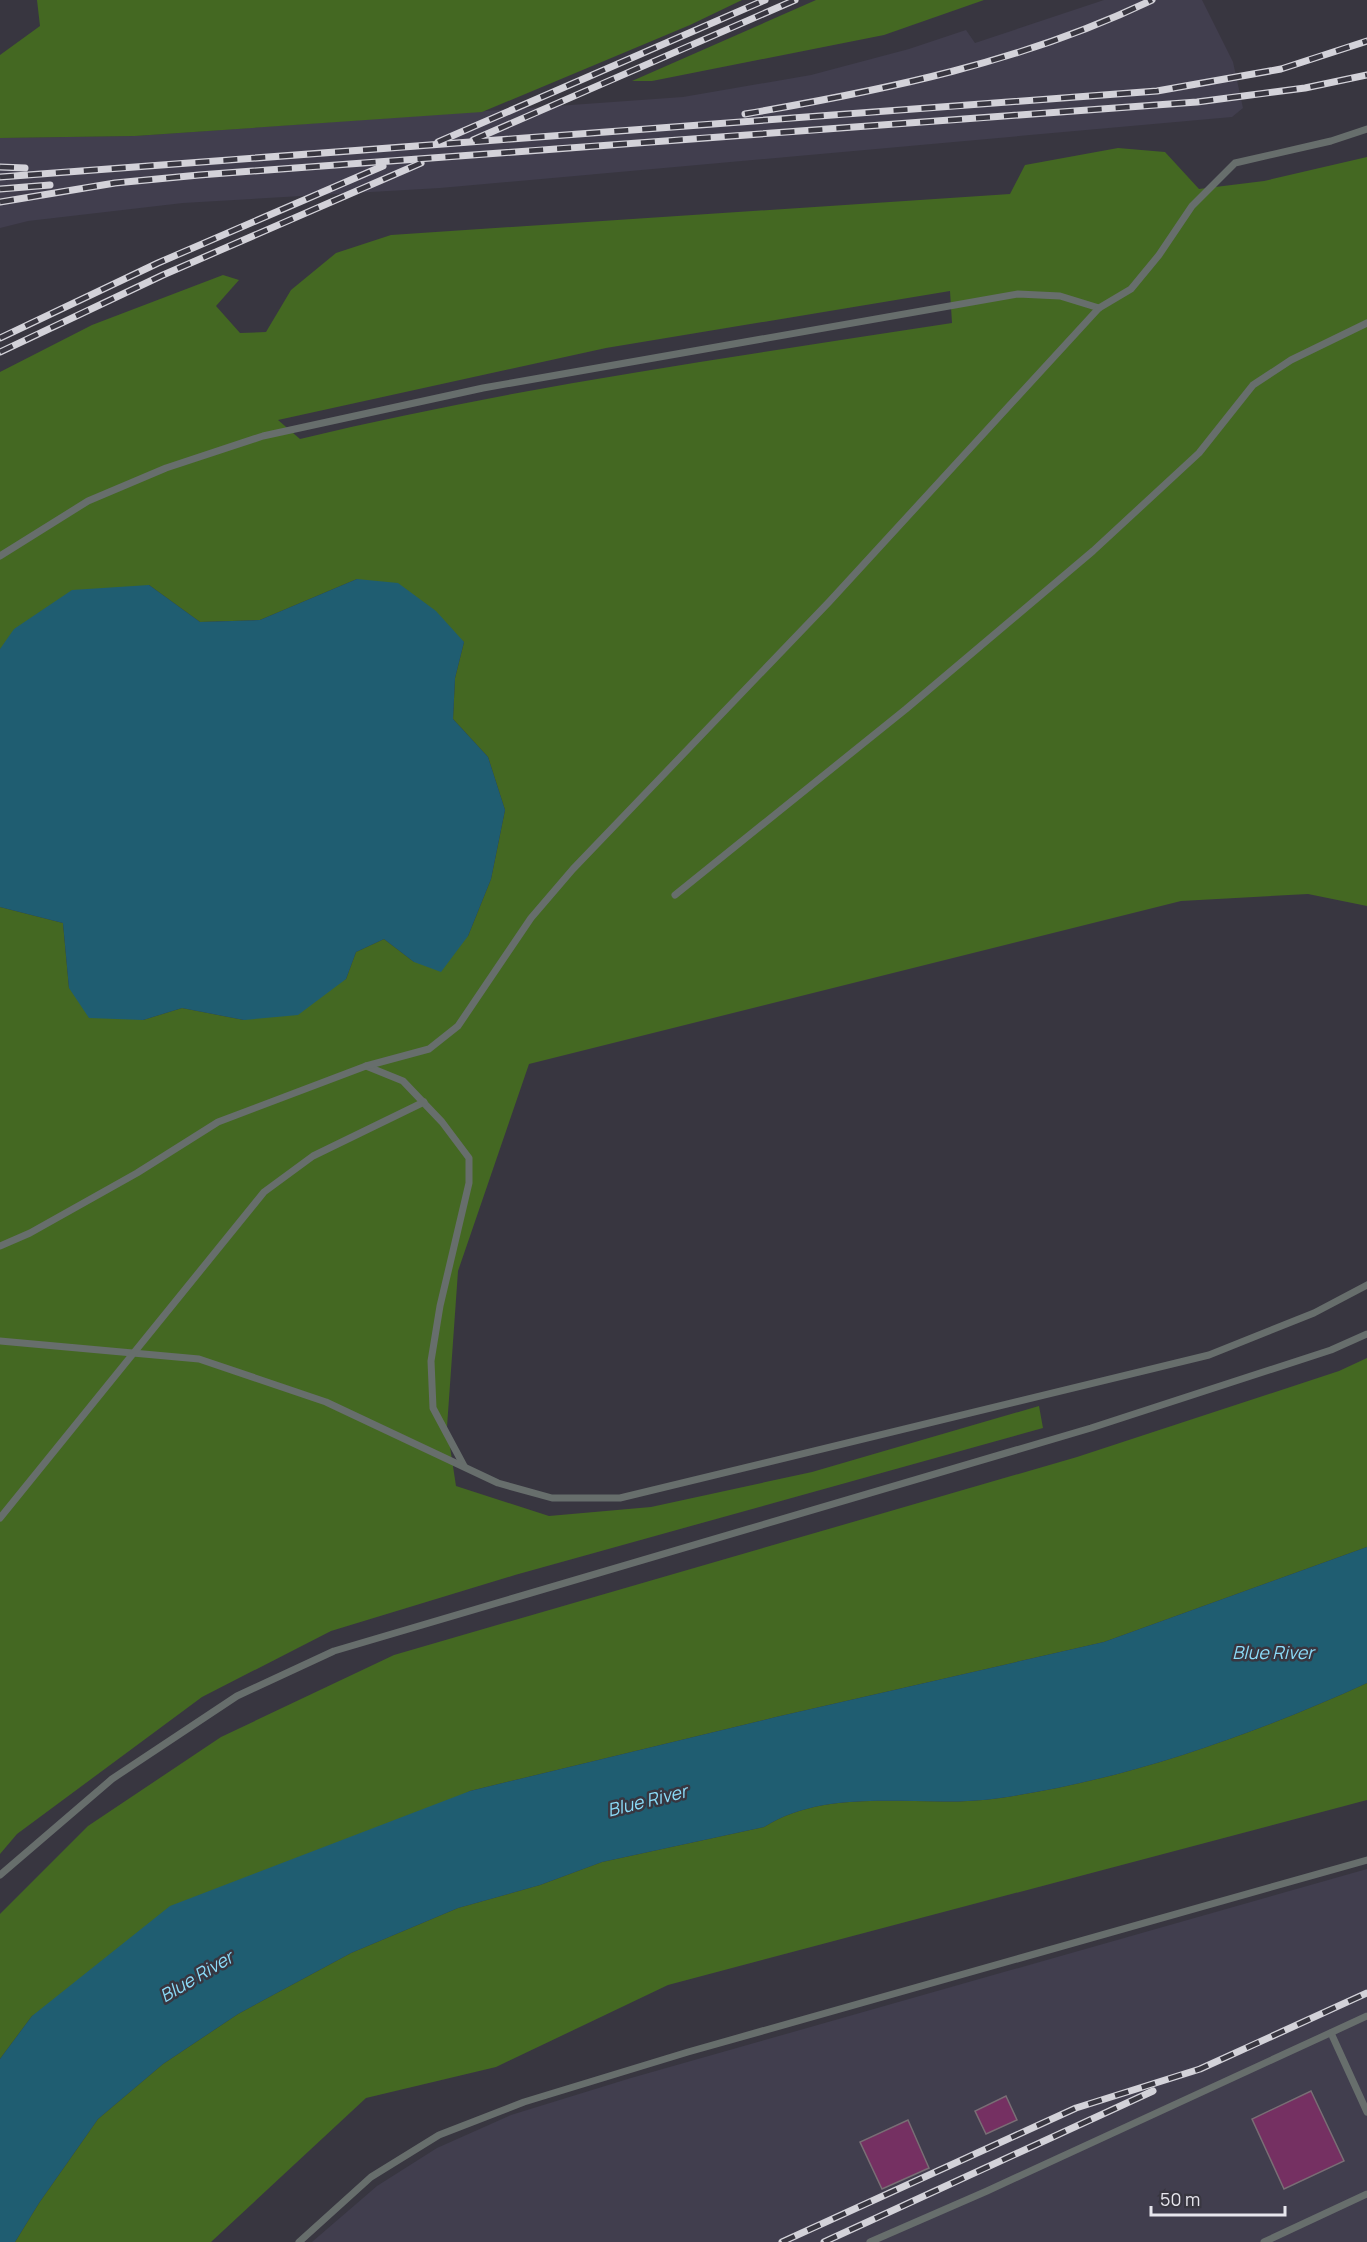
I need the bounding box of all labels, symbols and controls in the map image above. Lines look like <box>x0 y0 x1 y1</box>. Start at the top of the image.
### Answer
water label: Blue River <box>1232 1640 1316 1664</box>
water label: Blue River <box>605 1778 692 1821</box>
water label: Blue River <box>155 1943 239 2007</box>
scale bar <box>1151 2179 1284 2217</box>
text: 50 m <box>1160 2187 1200 2211</box>

